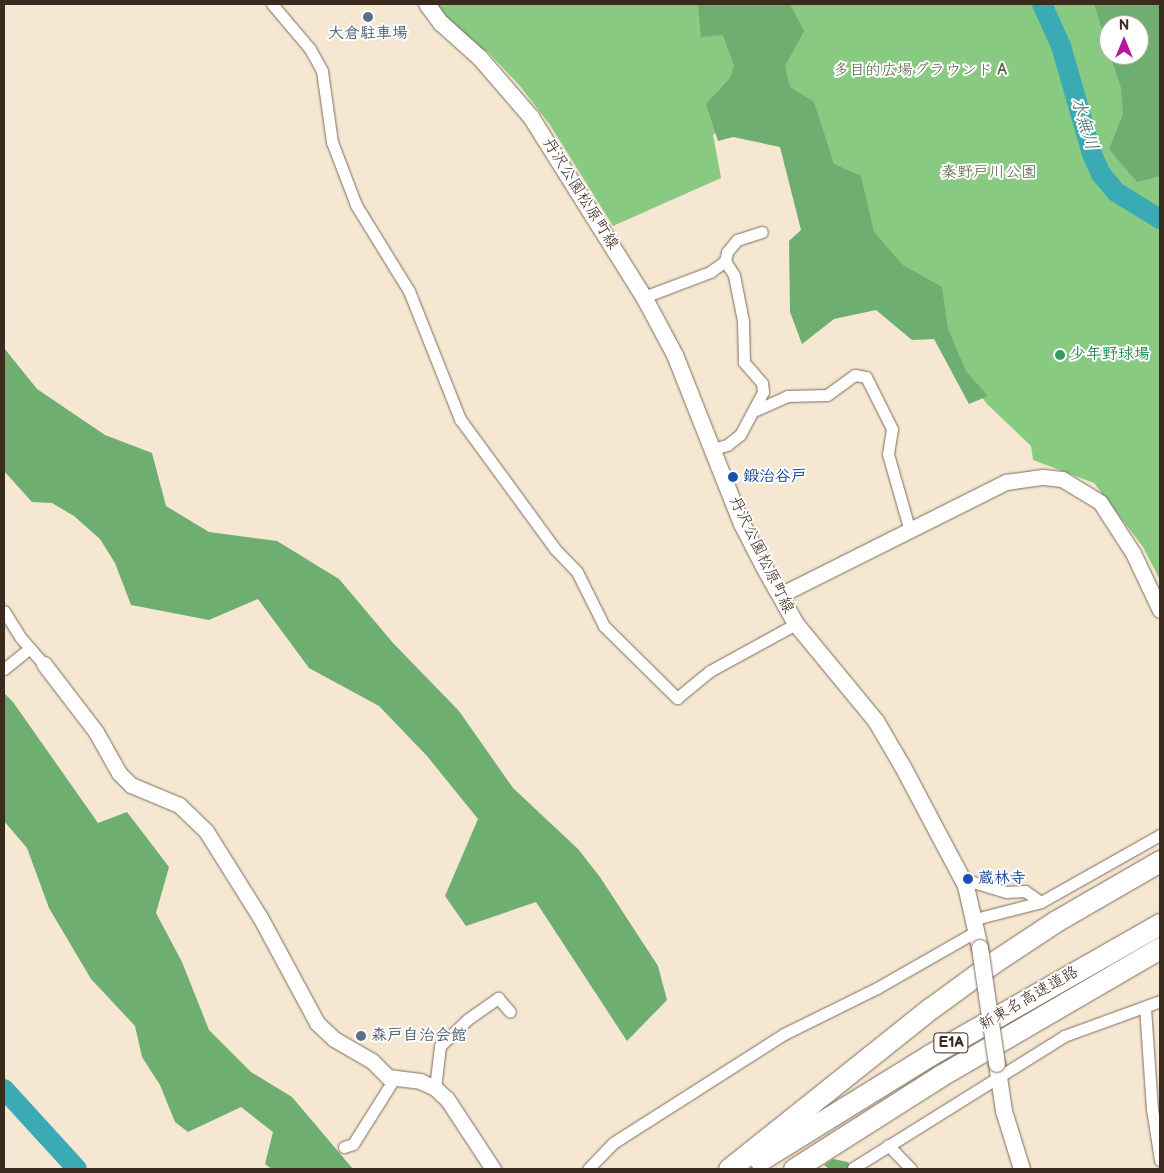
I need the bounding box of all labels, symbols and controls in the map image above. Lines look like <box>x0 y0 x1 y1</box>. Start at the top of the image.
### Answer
marker: 大倉駐車場 <box>362 11 374 23</box>
north arrow <box>1099 15 1149 65</box>
text: N <box>1119 17 1129 34</box>
place label: 大倉駐車場 <box>328 24 408 44</box>
park label: 多目的広場グラウンド A <box>833 61 1007 81</box>
water label: 水無川 <box>1066 95 1102 153</box>
street label: 丹沢公園松原町線 <box>538 135 622 253</box>
park label: 秦野戸川公園 <box>941 163 1037 183</box>
place label: 少年野球場 <box>1070 345 1150 365</box>
marker: 少年野球場 <box>1054 349 1066 361</box>
place label: 鍛治谷戸 <box>743 467 807 487</box>
marker: 鍛治谷戸 <box>727 471 739 483</box>
street label: 丹沢公園松原町線 <box>724 493 798 617</box>
place label: 蔵林寺 <box>978 869 1026 889</box>
marker: 蔵林寺 <box>962 873 974 885</box>
street label: 新東名高速道路 <box>976 963 1082 1035</box>
place label: 森戸自治会館 <box>371 1026 467 1046</box>
marker: 森戸自治会館 <box>355 1030 367 1042</box>
road number: E1A <box>932 1030 970 1056</box>

